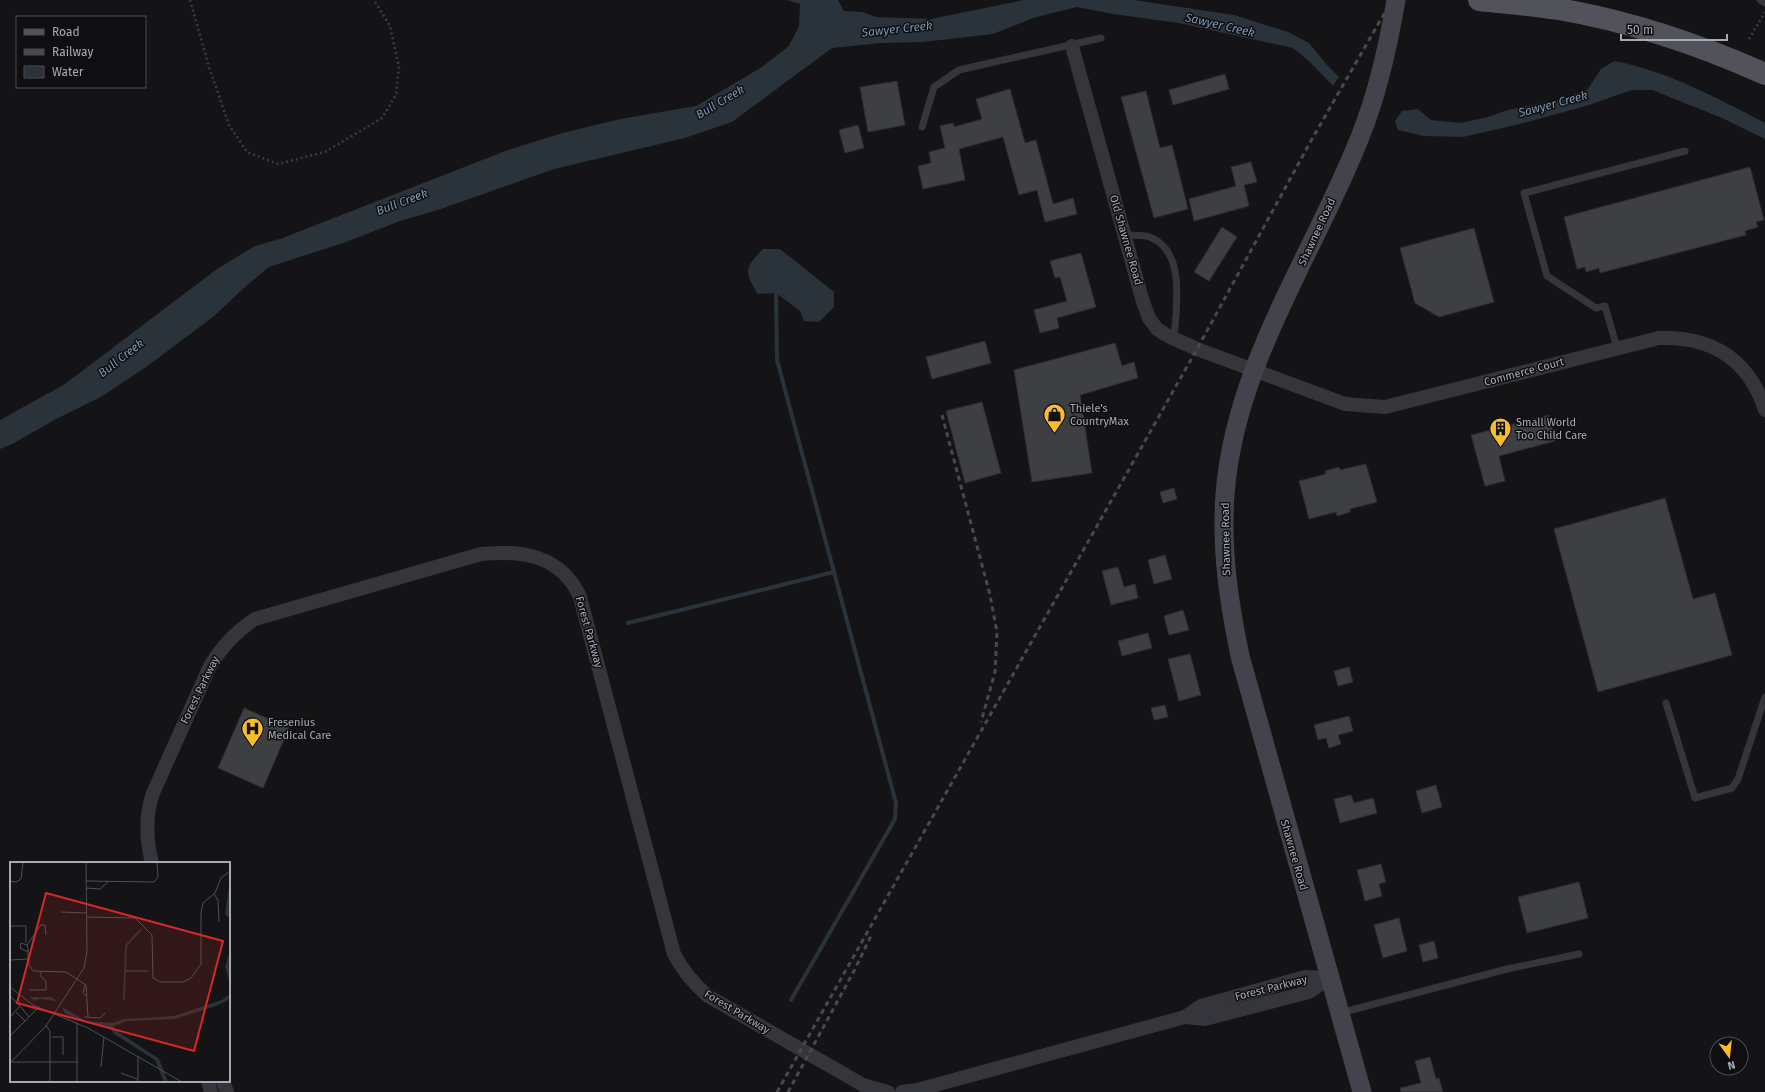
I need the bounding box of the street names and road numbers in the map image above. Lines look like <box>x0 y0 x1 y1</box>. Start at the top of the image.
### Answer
street label: Old Shawnee Road <box>1107 193 1145 287</box>
street label: Shawnee Road <box>1296 196 1338 268</box>
street label: Commerce Court <box>1483 355 1565 389</box>
street label: Shawnee Road <box>1219 502 1233 576</box>
street label: Forest Parkway <box>573 595 606 670</box>
street label: Forest Parkway <box>178 653 222 726</box>
street label: Shawnee Road <box>1278 818 1310 892</box>
street label: Forest Parkway <box>1234 973 1309 1003</box>
street label: Forest Parkway <box>702 987 773 1037</box>

